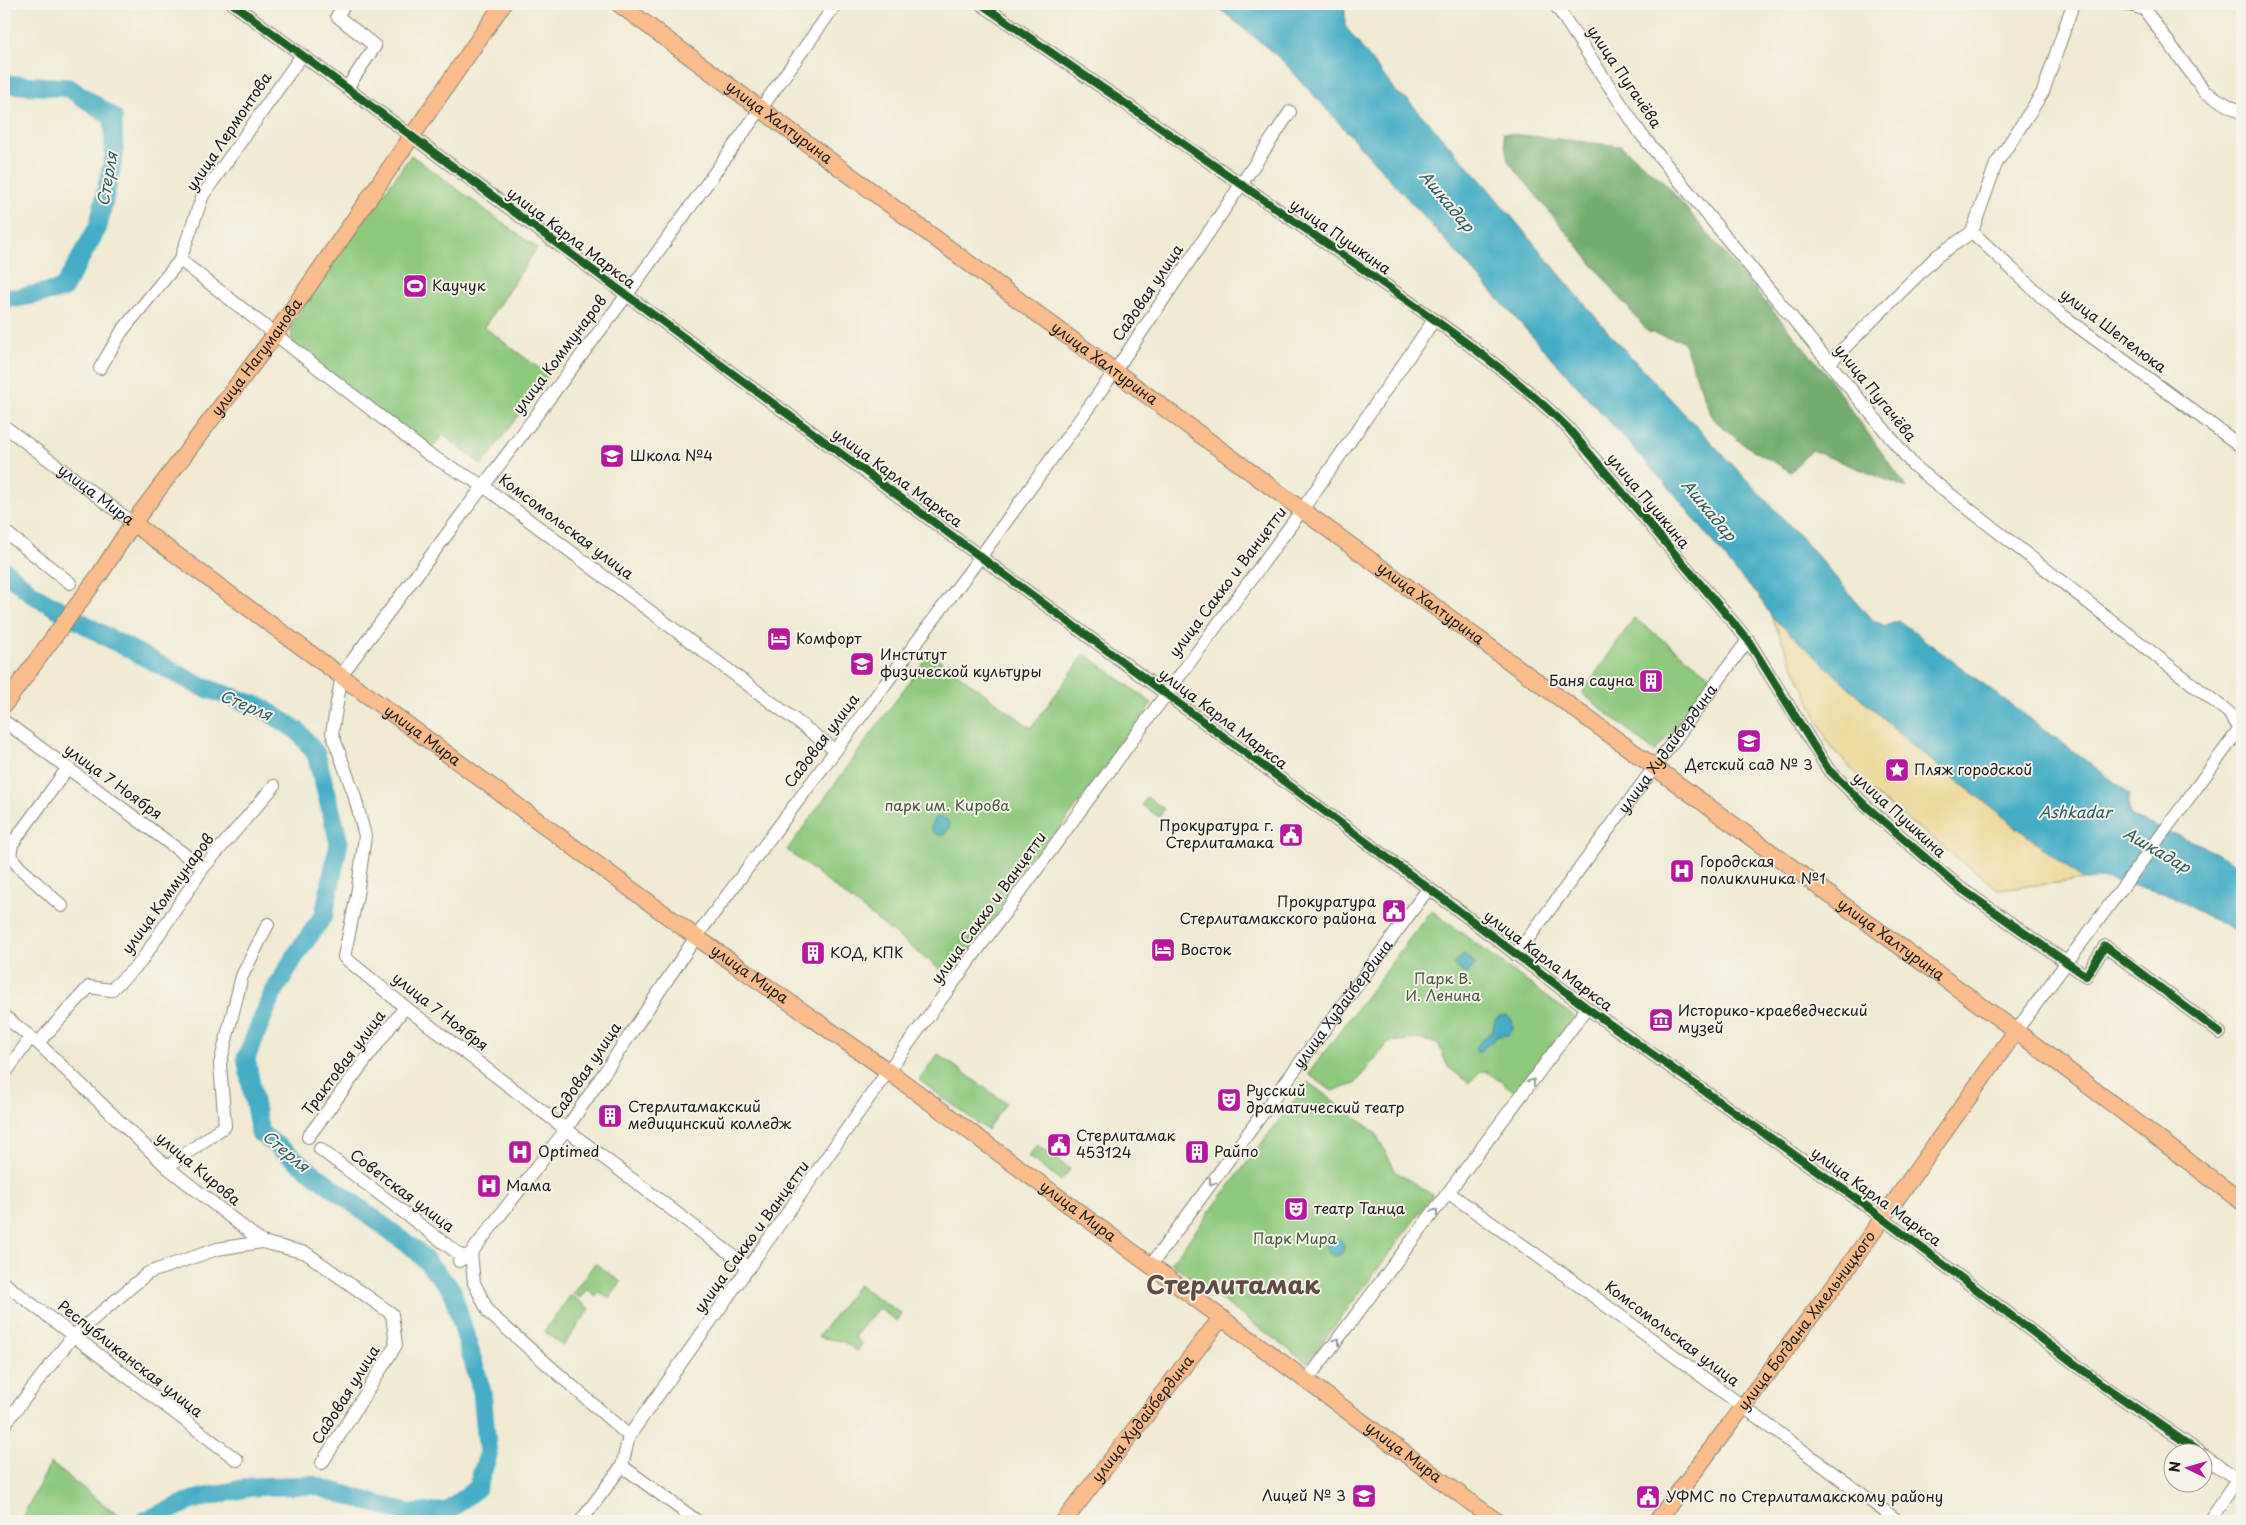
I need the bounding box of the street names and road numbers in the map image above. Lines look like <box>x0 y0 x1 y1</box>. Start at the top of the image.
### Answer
street label: улица Пугачёва <box>1582 20 1669 133</box>
street label: улица Лермонтова <box>179 66 277 195</box>
street label: улица Халтурина <box>722 74 838 169</box>
street label: улица Карла Маркса <box>503 181 642 293</box>
street label: улица Пушкина <box>1286 192 1397 280</box>
street label: Садовая улица <box>1106 238 1188 345</box>
street label: улица Шепелюка <box>2056 282 2172 378</box>
street label: улица Коммунаров <box>506 290 611 419</box>
street label: улица Нагуманова <box>205 292 307 420</box>
street label: улица Халтурина <box>1047 315 1164 410</box>
street label: улица Пугачёва <box>1830 338 1923 446</box>
street label: улица Карла Маркса <box>828 422 968 532</box>
street label: улица Пушкина <box>1602 447 1697 553</box>
street label: улица Мира <box>54 458 140 531</box>
street label: Комсомольская улица <box>495 467 640 585</box>
street label: улица Сакко и Ванцетти <box>1162 501 1291 661</box>
street label: улица Халтурина <box>1373 556 1490 650</box>
street label: улица Карла Маркса <box>1155 662 1294 774</box>
street label: улица Худайбердина <box>1611 678 1722 817</box>
street label: Садовая улица <box>778 688 864 792</box>
street label: улица Мира <box>380 698 467 771</box>
street label: улица 7 Ноября <box>60 737 168 824</box>
street label: улица Пушкина <box>1848 766 1952 863</box>
street label: улица Сакко и Ванцетти <box>924 826 1051 988</box>
street label: улица Коммунаров <box>115 828 218 958</box>
street label: улица Халтурина <box>1833 892 1951 986</box>
street label: улица Карла Маркса <box>1480 904 1619 1016</box>
street label: улица Худайбердина <box>1287 933 1398 1073</box>
street label: улица Мира <box>707 938 794 1009</box>
street label: улица 7 Ноября <box>388 966 494 1056</box>
street label: Трактовая улица <box>296 1004 390 1120</box>
street label: Садовая улица <box>544 1016 626 1123</box>
street label: улица Кирова <box>152 1125 247 1211</box>
street label: улица Карла Маркса <box>1807 1141 1947 1251</box>
street label: Советская улица <box>346 1143 461 1237</box>
street label: улица Сакко и Ванцетти <box>687 1155 814 1317</box>
street label: улица Мира <box>1035 1174 1122 1247</box>
street label: улица Богдана Хмельницкого <box>1731 1226 1880 1415</box>
street label: Комсомольская улица <box>1601 1274 1746 1392</box>
street label: Республиканская улица <box>53 1294 209 1422</box>
street label: Садовая улица <box>305 1340 385 1448</box>
street label: улица Худайбердина <box>1085 1349 1199 1487</box>
street label: улица Мира <box>1361 1415 1448 1488</box>

